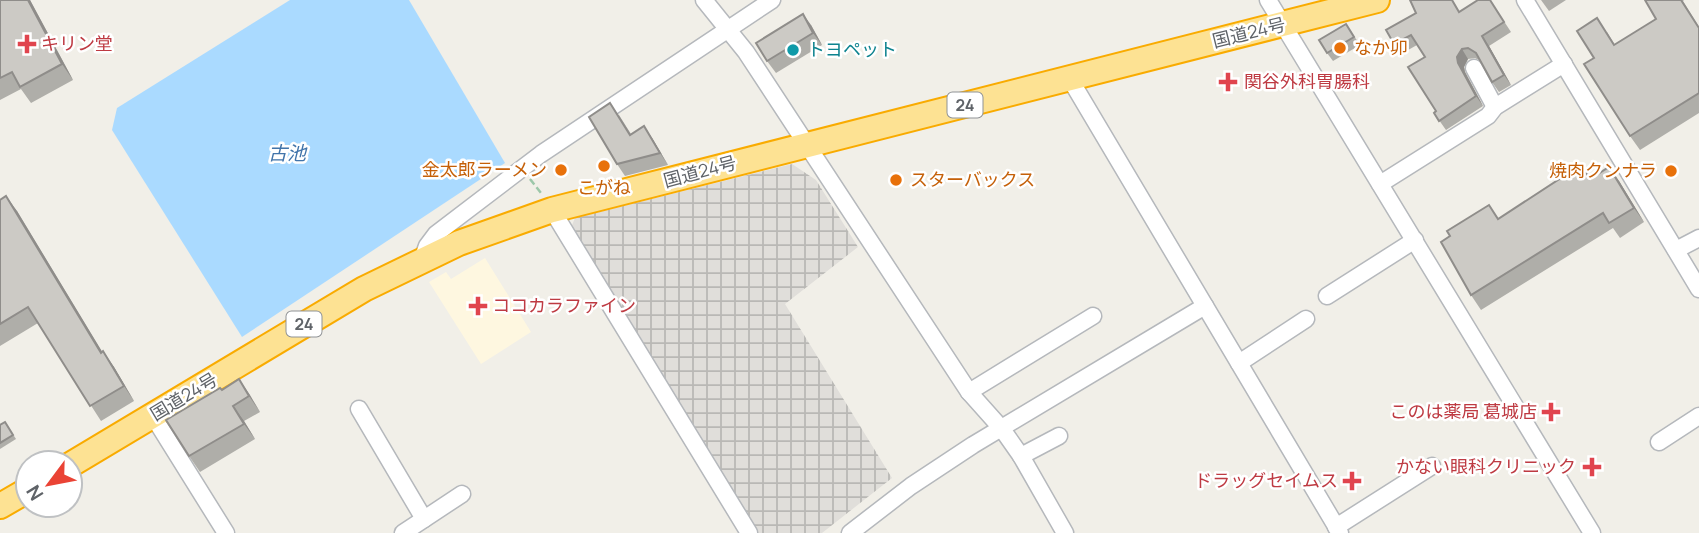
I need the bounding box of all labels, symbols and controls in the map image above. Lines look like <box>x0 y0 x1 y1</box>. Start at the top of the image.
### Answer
street label: 国道24号 <box>1210 11 1288 53</box>
place label: キリン堂 <box>41 31 113 55</box>
place label: なか卯 <box>1354 35 1408 59</box>
marker: キリン堂 <box>19 36 35 52</box>
place label: トヨペット <box>807 37 897 61</box>
marker: なか卯 <box>1332 40 1348 56</box>
marker: トヨペット <box>785 42 801 58</box>
place label: 関谷外科胃腸科 <box>1244 69 1370 93</box>
marker: 関谷外科胃腸科 <box>1218 72 1238 92</box>
road number: 24 <box>948 92 982 118</box>
water label: 古池 <box>268 140 308 166</box>
street label: 国道24号 <box>661 150 739 192</box>
place label: 金太郎ラーメン <box>422 157 547 181</box>
marker: こがね <box>596 158 612 174</box>
place label: 焼肉クンナラ <box>1549 158 1657 182</box>
marker: 金太郎ラーメン <box>553 162 569 178</box>
marker: 焼肉クンナラ <box>1663 163 1679 179</box>
place label: スターバックス <box>910 167 1035 191</box>
marker: スターバックス <box>888 172 904 188</box>
place label: こがね <box>577 175 631 199</box>
place label: ココカラファイン <box>492 293 636 317</box>
marker: ココカラファイン <box>470 298 486 314</box>
road number: 24 <box>286 312 322 336</box>
street label: 国道24号 <box>145 367 222 426</box>
place label: このは薬局 葛城店 <box>1389 399 1537 423</box>
marker: このは薬局 葛城店 <box>1543 404 1559 420</box>
north arrow <box>14 449 84 519</box>
place label: かない眼科クリニック <box>1396 454 1576 478</box>
marker: かない眼科クリニック <box>1582 457 1602 477</box>
place label: ドラッグセイムス <box>1194 468 1338 492</box>
marker: ドラッグセイムス <box>1344 473 1360 489</box>
text: N <box>20 480 49 506</box>

